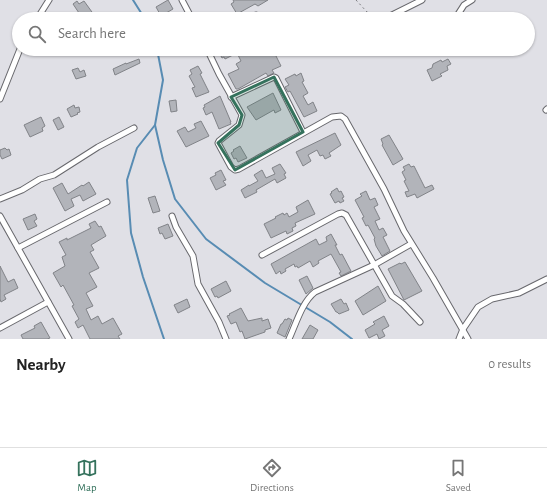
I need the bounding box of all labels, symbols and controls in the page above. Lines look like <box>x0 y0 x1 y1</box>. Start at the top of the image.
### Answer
search box <box>12 12 535 56</box>
icon: search <box>26 23 48 45</box>
text: Search here <box>58 26 126 41</box>
text: Nearby <box>16 356 66 373</box>
text: 0 results <box>488 358 531 371</box>
tab: Map <box>76 457 98 494</box>
tab: Directions <box>250 457 294 494</box>
tab: Saved <box>446 457 471 494</box>

